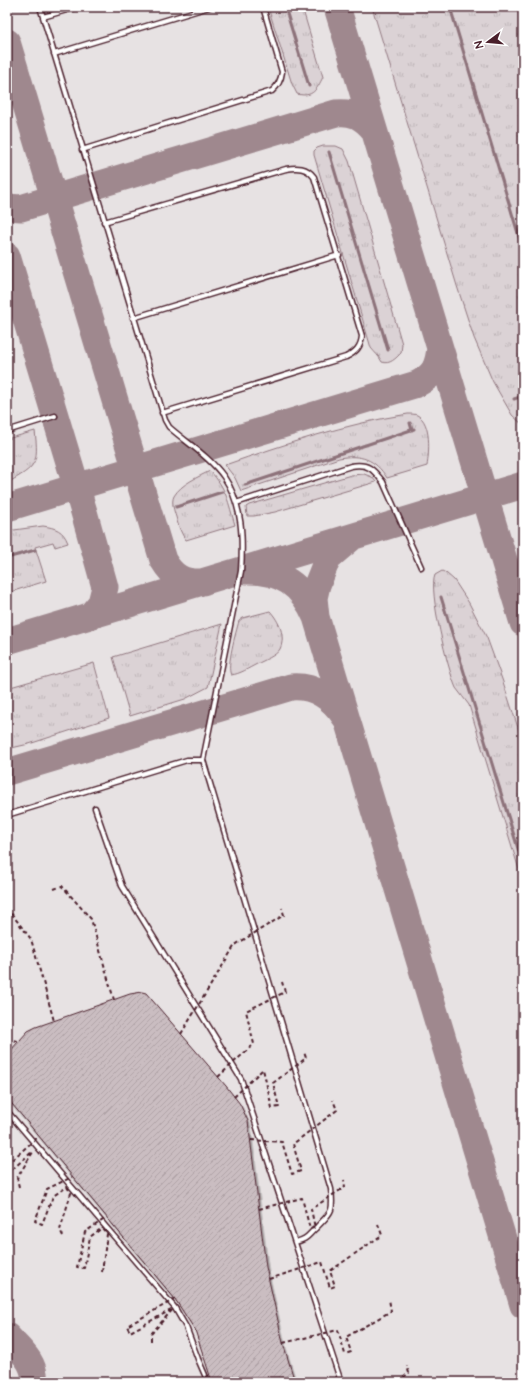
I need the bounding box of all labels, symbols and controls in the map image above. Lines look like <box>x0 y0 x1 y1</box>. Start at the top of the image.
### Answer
north arrow <box>468 22 508 62</box>
text: N <box>471 39 487 50</box>

